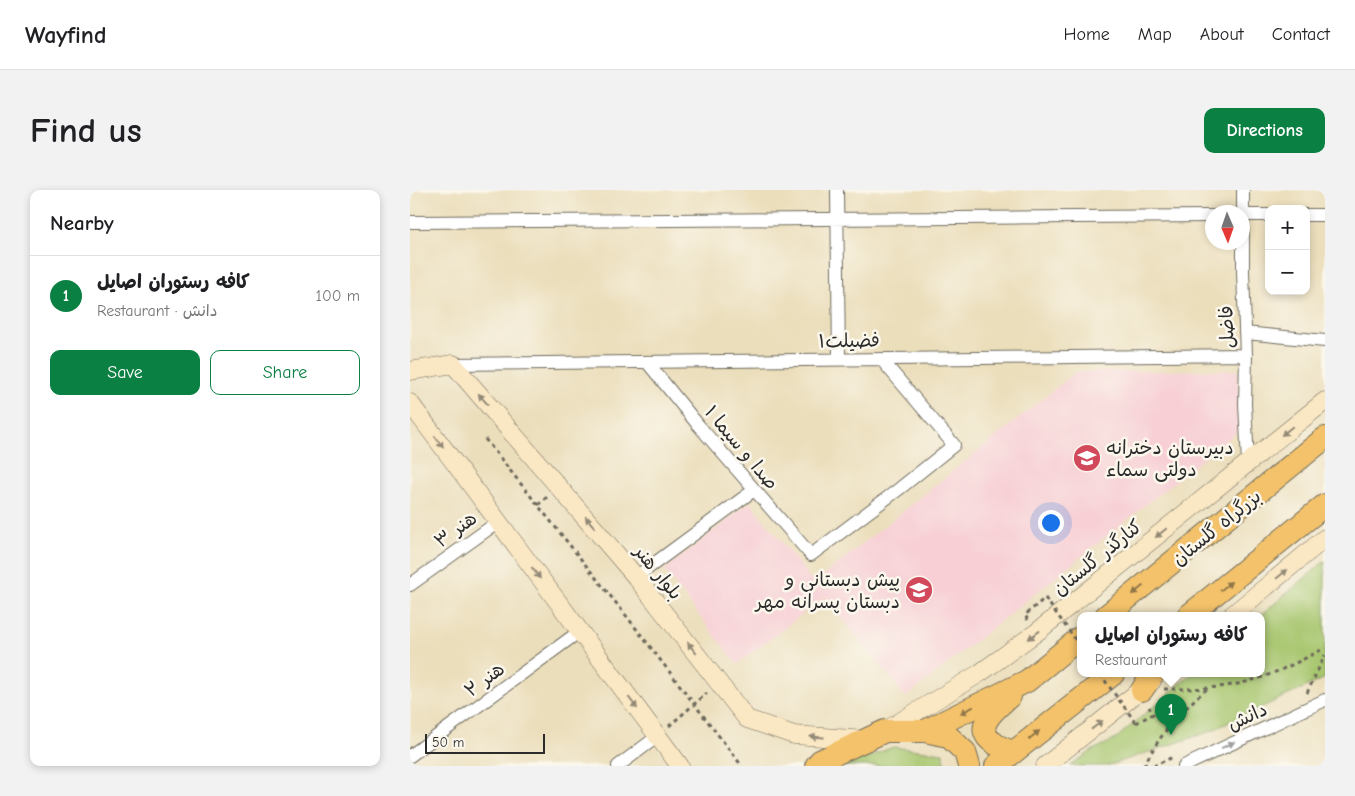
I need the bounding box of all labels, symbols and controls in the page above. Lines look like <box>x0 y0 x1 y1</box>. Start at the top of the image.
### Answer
text: Wayfind <box>25 21 106 49</box>
text: Home <box>1063 24 1110 45</box>
text: Map <box>1138 24 1172 45</box>
text: About <box>1200 24 1244 45</box>
text: Contact <box>1272 24 1330 45</box>
button: Directions <box>1204 108 1325 153</box>
text: Find us <box>30 110 142 151</box>
north arrow <box>1205 205 1250 250</box>
map controls <box>1265 205 1310 295</box>
button: + <box>1265 205 1310 250</box>
text: Nearby <box>50 211 114 235</box>
button: − <box>1265 250 1310 295</box>
text: کافه رستوران اصایل <box>97 271 250 293</box>
text: 1 <box>63 287 69 305</box>
text: 100 m <box>316 287 360 305</box>
text: Restaurant · دانش <box>97 302 218 320</box>
street label: فاضل <box>1215 305 1239 349</box>
street label: فضیلت۱ <box>818 329 880 353</box>
button: Save <box>50 350 200 395</box>
button: Share <box>210 350 360 395</box>
one-way arrow <box>478 393 489 406</box>
street label: صدا و سیما ۱ <box>700 401 783 494</box>
one-way arrow <box>1281 426 1294 437</box>
one-way arrow <box>434 435 444 449</box>
place label: دبیرستان دخترانه دولتی سماء <box>1106 437 1234 482</box>
school or university icon: دبیرستان دخترانه دولتی سماء <box>1072 443 1102 473</box>
street label: بزرگراه گلستان <box>1168 485 1266 570</box>
street label: هنر ۳ <box>430 507 481 552</box>
your location <box>1038 510 1064 536</box>
street label: کنارگذر گلستان <box>1049 515 1146 600</box>
one-way arrow <box>584 516 595 529</box>
one-way arrow <box>1154 528 1167 539</box>
street label: بلوار هنر <box>628 540 687 604</box>
one-way arrow <box>531 566 541 580</box>
place label: پیش دبستانی و دبستان پسرانه مهر <box>754 569 900 614</box>
one-way arrow <box>1275 569 1288 580</box>
school or university icon: پیش دبستانی و دبستان پسرانه مهر <box>904 575 934 605</box>
one-way arrow <box>1219 580 1232 591</box>
one-way arrow <box>1132 585 1145 596</box>
popup <box>1077 612 1265 677</box>
text: کافه رستوران اصایل <box>1095 624 1247 646</box>
one-way arrow <box>1028 629 1041 640</box>
one-way arrow <box>687 642 698 655</box>
text: Restaurant <box>1095 651 1167 669</box>
street label: هنر ۲ <box>460 658 509 702</box>
pin: 1 <box>1155 694 1187 735</box>
one-way arrow <box>628 696 639 709</box>
street label: دانش <box>1224 698 1271 736</box>
one-way arrow <box>960 706 974 714</box>
one-way arrow <box>1090 720 1103 730</box>
one-way arrow <box>1027 729 1040 740</box>
scale bar <box>425 731 545 754</box>
one-way arrow <box>809 732 825 740</box>
text: 50 m <box>432 734 464 751</box>
one-way arrow <box>1221 741 1235 749</box>

